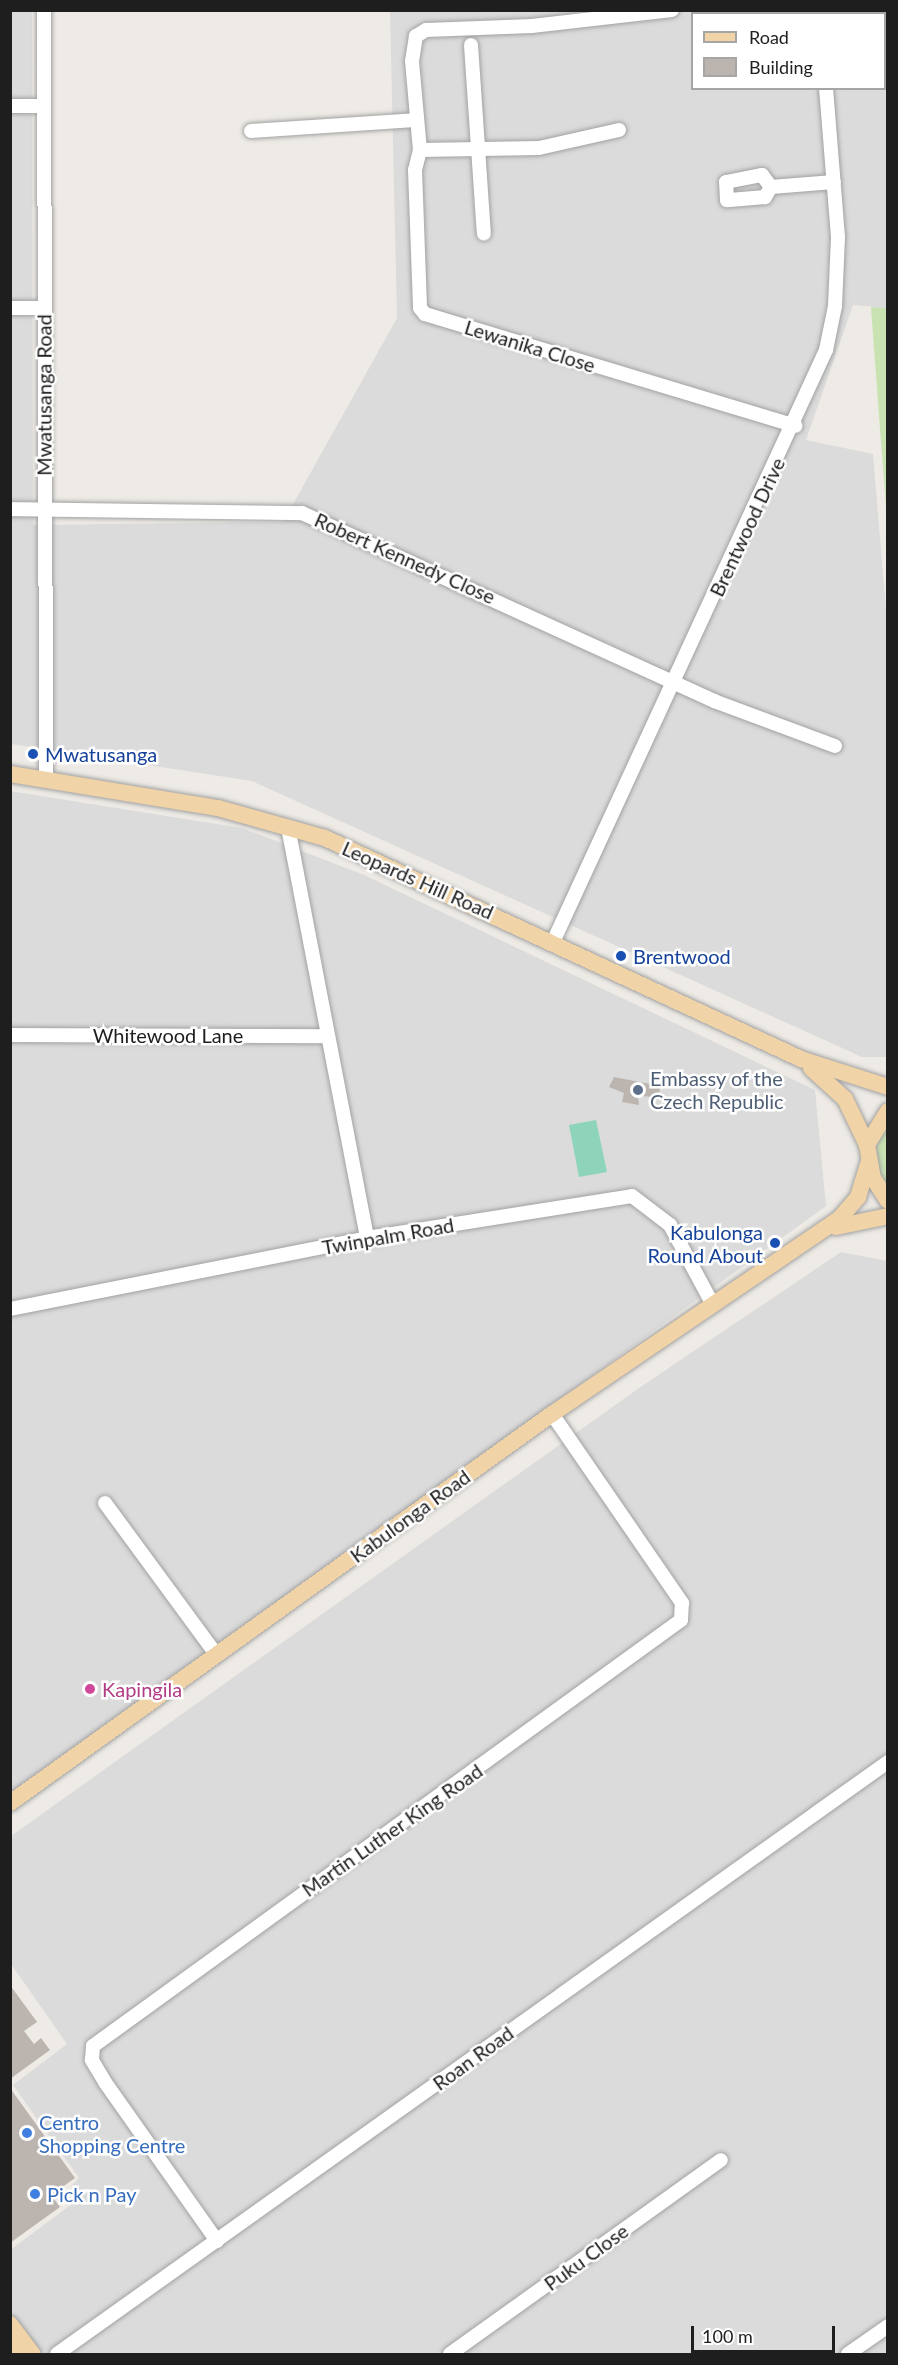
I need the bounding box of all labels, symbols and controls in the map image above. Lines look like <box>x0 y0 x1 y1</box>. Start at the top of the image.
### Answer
legend <box>691 12 886 90</box>
text: Road <box>749 26 789 48</box>
text: Building <box>749 56 813 78</box>
street label: Mwatusanga Road <box>32 314 56 476</box>
street label: Lewanika Close <box>462 315 598 377</box>
street label: Brentwood Drive <box>704 454 790 600</box>
street label: Robert Kennedy Close <box>311 507 499 609</box>
place label: Mwatusanga <box>45 742 157 766</box>
marker: Mwatusanga <box>26 747 40 761</box>
street label: Leopards Hill Road <box>339 836 497 924</box>
place label: Brentwood <box>633 944 731 968</box>
marker: Brentwood <box>614 949 628 963</box>
street label: Whitewood Lane <box>93 1023 243 1047</box>
place label: Embassy of the Czech Republic <box>650 1066 784 1113</box>
marker: Embassy of the Czech Republic <box>631 1083 645 1097</box>
street label: Twinpalm Road <box>320 1213 456 1259</box>
place label: Kabulonga Round About <box>647 1220 763 1267</box>
marker: Kabulonga Round About <box>768 1236 782 1250</box>
street label: Kabulonga Road <box>345 1464 475 1568</box>
place label: Kapingila <box>102 1677 182 1701</box>
marker: Kapingila <box>83 1682 97 1696</box>
street label: Martin Luther King Road <box>297 1758 487 1902</box>
street label: Roan Road <box>428 2021 518 2095</box>
place label: Centro Shopping Centre <box>39 2110 185 2157</box>
marker: Centro Shopping Centre <box>20 2126 34 2140</box>
place label: Pick n Pay <box>47 2182 137 2206</box>
marker: Pick n Pay <box>28 2187 42 2201</box>
street label: Puku Close <box>539 2218 633 2296</box>
scale bar <box>694 2314 838 2352</box>
text: 100 m <box>702 2325 753 2347</box>

